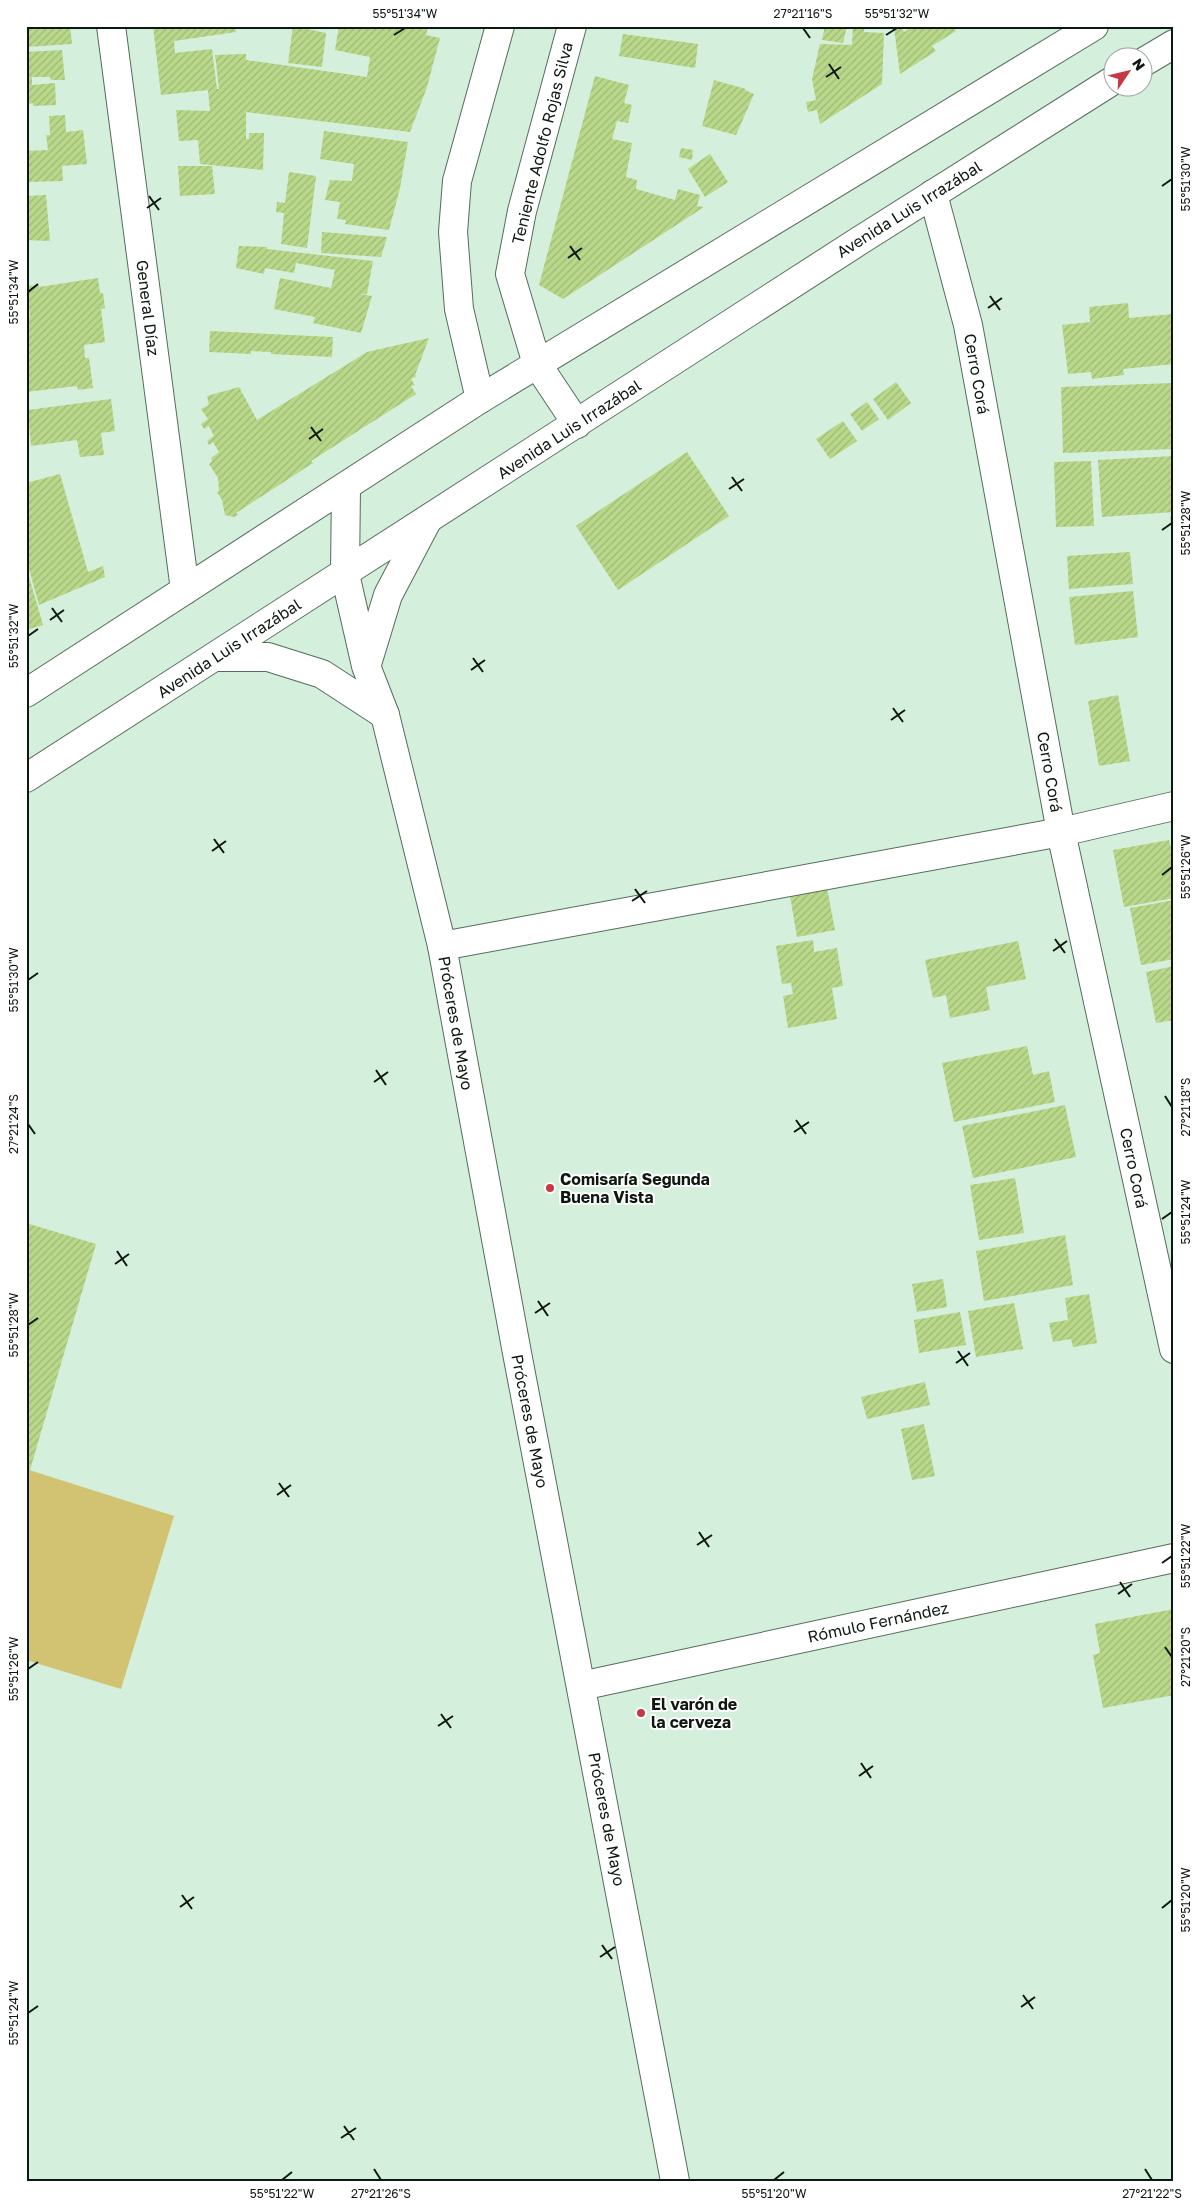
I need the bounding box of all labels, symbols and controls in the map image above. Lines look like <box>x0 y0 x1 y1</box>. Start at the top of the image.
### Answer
text: 55°51'34"W <box>373 6 438 21</box>
text: 27°21'16"S <box>774 6 833 21</box>
text: 55°51'32"W <box>865 6 930 21</box>
street label: Teniente Adolfo Rojas Silva <box>507 40 577 246</box>
north arrow <box>1102 48 1152 98</box>
text: N <box>1129 55 1149 73</box>
text: 55°51'30"W <box>1178 146 1193 211</box>
street label: Avenida Luis Irrazábal <box>833 156 985 262</box>
text: 55°51'34"W <box>6 259 21 324</box>
street label: General Díaz <box>132 259 164 357</box>
street label: Cerro Corá <box>960 332 994 416</box>
street label: Avenida Luis Irrazábal <box>493 375 645 483</box>
text: 55°51'28"W <box>1178 490 1193 555</box>
street label: Avenida Luis Irrazábal <box>153 594 305 702</box>
text: 55°51'32"W <box>6 603 21 668</box>
street label: Cerro Corá <box>1033 730 1067 814</box>
text: 55°51'26"W <box>1178 834 1193 899</box>
text: 55°51'30"W <box>6 947 21 1012</box>
street label: Próceres de Mayo <box>434 954 478 1092</box>
text: 27°21'18"S <box>1178 1077 1193 1136</box>
text: 27°21'24"S <box>6 1094 21 1154</box>
street label: Cerro Corá <box>1116 1126 1152 1210</box>
place label: Comisaría Segunda Buena Vista <box>560 1169 710 1207</box>
text: 55°51'24"W <box>1178 1179 1193 1244</box>
marker: Comisaría Segunda Buena Vista <box>544 1182 556 1194</box>
text: 55°51'28"W <box>6 1292 21 1357</box>
street label: Próceres de Mayo <box>507 1352 553 1490</box>
text: 55°51'22"W <box>1178 1523 1193 1588</box>
street label: Rómulo Fernández <box>806 1597 950 1647</box>
text: 27°21'20"S <box>1178 1627 1193 1687</box>
text: 55°51'26"W <box>6 1636 21 1701</box>
place label: El varón de la cerveza <box>651 1694 737 1732</box>
marker: El varón de la cerveza <box>635 1707 647 1719</box>
street label: Próceres de Mayo <box>584 1750 630 1888</box>
text: 55°51'20"W <box>1178 1867 1193 1932</box>
text: 55°51'24"W <box>6 1980 21 2045</box>
text: 55°51'22"W <box>250 2186 315 2201</box>
text: 27°21'26"S <box>351 2186 411 2201</box>
text: 55°51'20"W <box>742 2186 807 2201</box>
text: 27°21'22"S <box>1122 2186 1182 2201</box>

